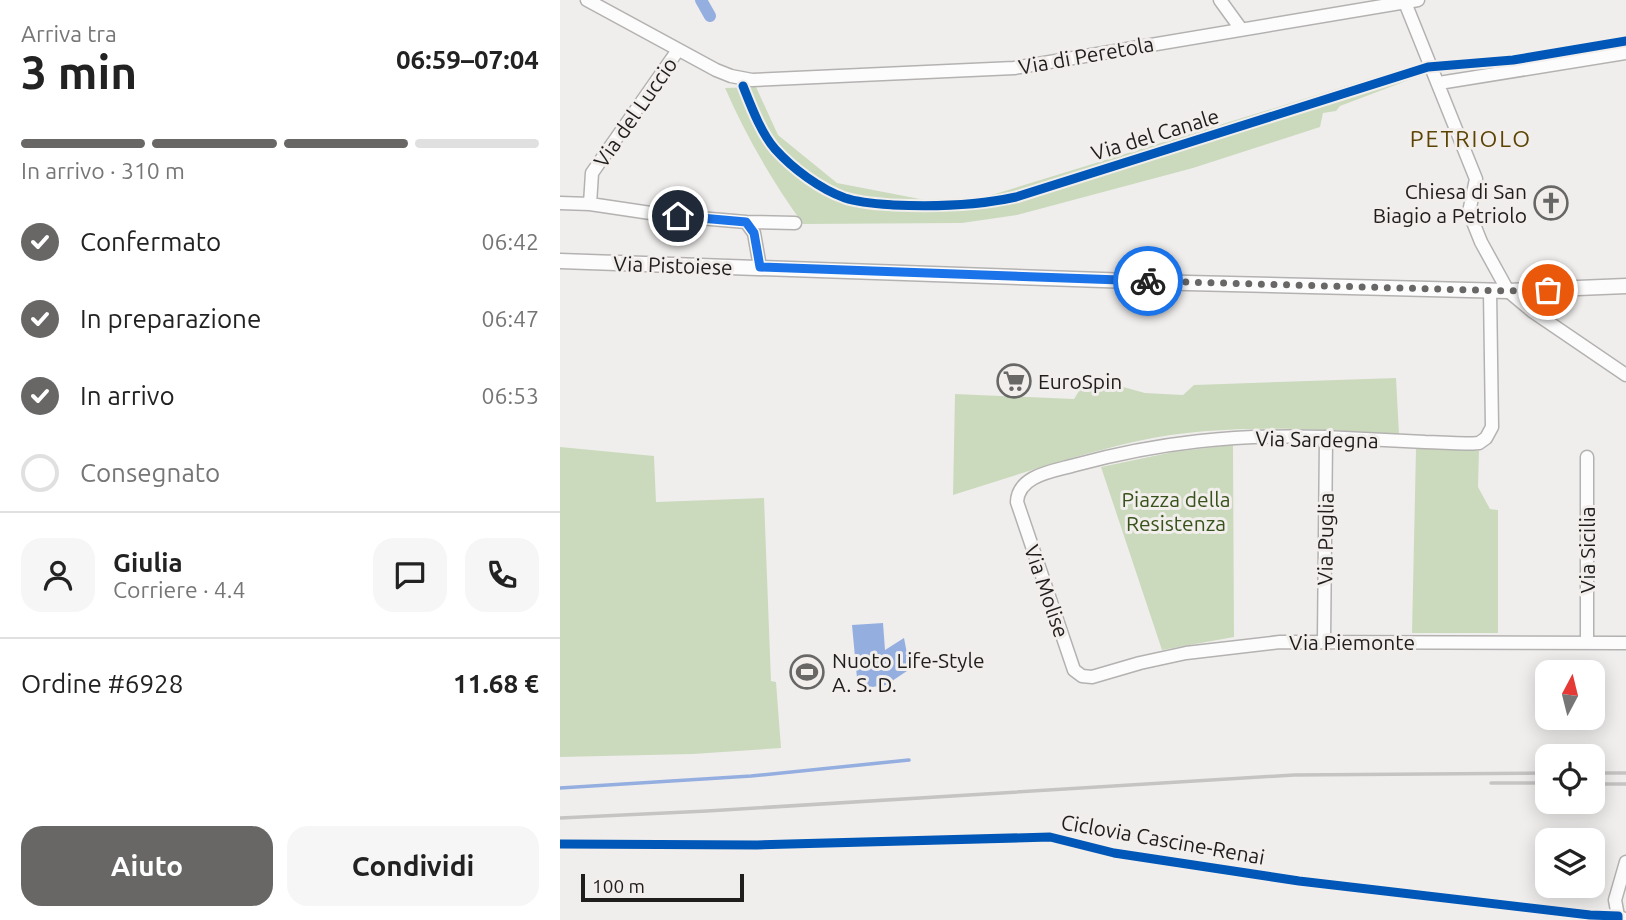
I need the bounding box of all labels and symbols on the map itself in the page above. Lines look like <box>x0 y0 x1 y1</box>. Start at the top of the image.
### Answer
street label: Via di Peretola <box>1016 31 1156 79</box>
street label: Via del Luccio <box>588 53 682 171</box>
street label: Via del Canale <box>1088 103 1222 165</box>
district label: PETRIOLO <box>1410 126 1532 151</box>
place label: Chiesa di San Biagio a Petriolo <box>1373 179 1527 227</box>
church icon: Chiesa di San Biagio a Petriolo <box>1532 184 1570 222</box>
pin <box>648 186 708 246</box>
courier <box>1113 246 1183 316</box>
street label: Via Pistoiese <box>613 251 733 279</box>
pin <box>1518 260 1578 320</box>
supermarket icon: EuroSpin <box>995 362 1033 400</box>
place label: EuroSpin <box>1038 369 1122 393</box>
street label: Via Sardegna <box>1255 426 1379 452</box>
park label: Piazza della Resistenza <box>1121 487 1231 535</box>
street label: Via Puglia <box>1312 492 1338 586</box>
street label: Via Sicilia <box>1575 506 1599 594</box>
street label: Via Molise <box>1020 541 1074 641</box>
street label: Via Piemonte <box>1289 630 1415 654</box>
place label: Nuoto Life-Style A. S. D. <box>832 648 985 696</box>
sports icon: Nuoto Life-Style A. S. D. <box>788 653 826 691</box>
north arrow <box>1535 660 1605 730</box>
street label: Ciclovia Cascine-Renai <box>1059 809 1267 869</box>
scale bar <box>581 871 744 903</box>

